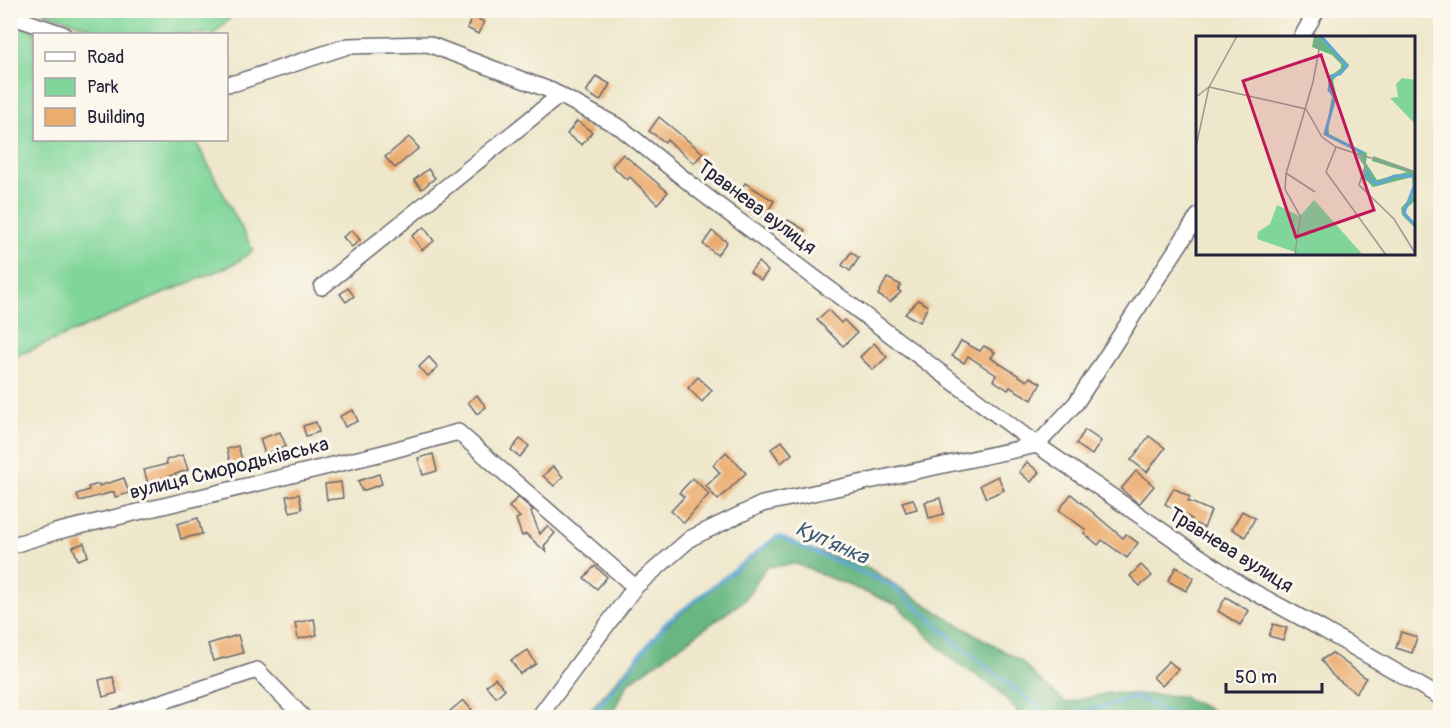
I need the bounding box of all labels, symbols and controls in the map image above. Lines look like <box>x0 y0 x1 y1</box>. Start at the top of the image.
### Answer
legend <box>33 33 228 141</box>
inset map <box>1196 36 1415 255</box>
text: Road <box>87 46 124 69</box>
text: Park <box>87 76 119 99</box>
text: Building <box>87 106 145 129</box>
street label: Травнева вулиця <box>692 154 822 260</box>
street label: вулиця Смородьківська <box>127 431 331 505</box>
street label: Травнева вулиця <box>1164 502 1298 598</box>
water label: Куп'янка <box>791 515 874 571</box>
scale bar <box>1226 656 1322 694</box>
text: 50 m <box>1235 666 1277 689</box>

